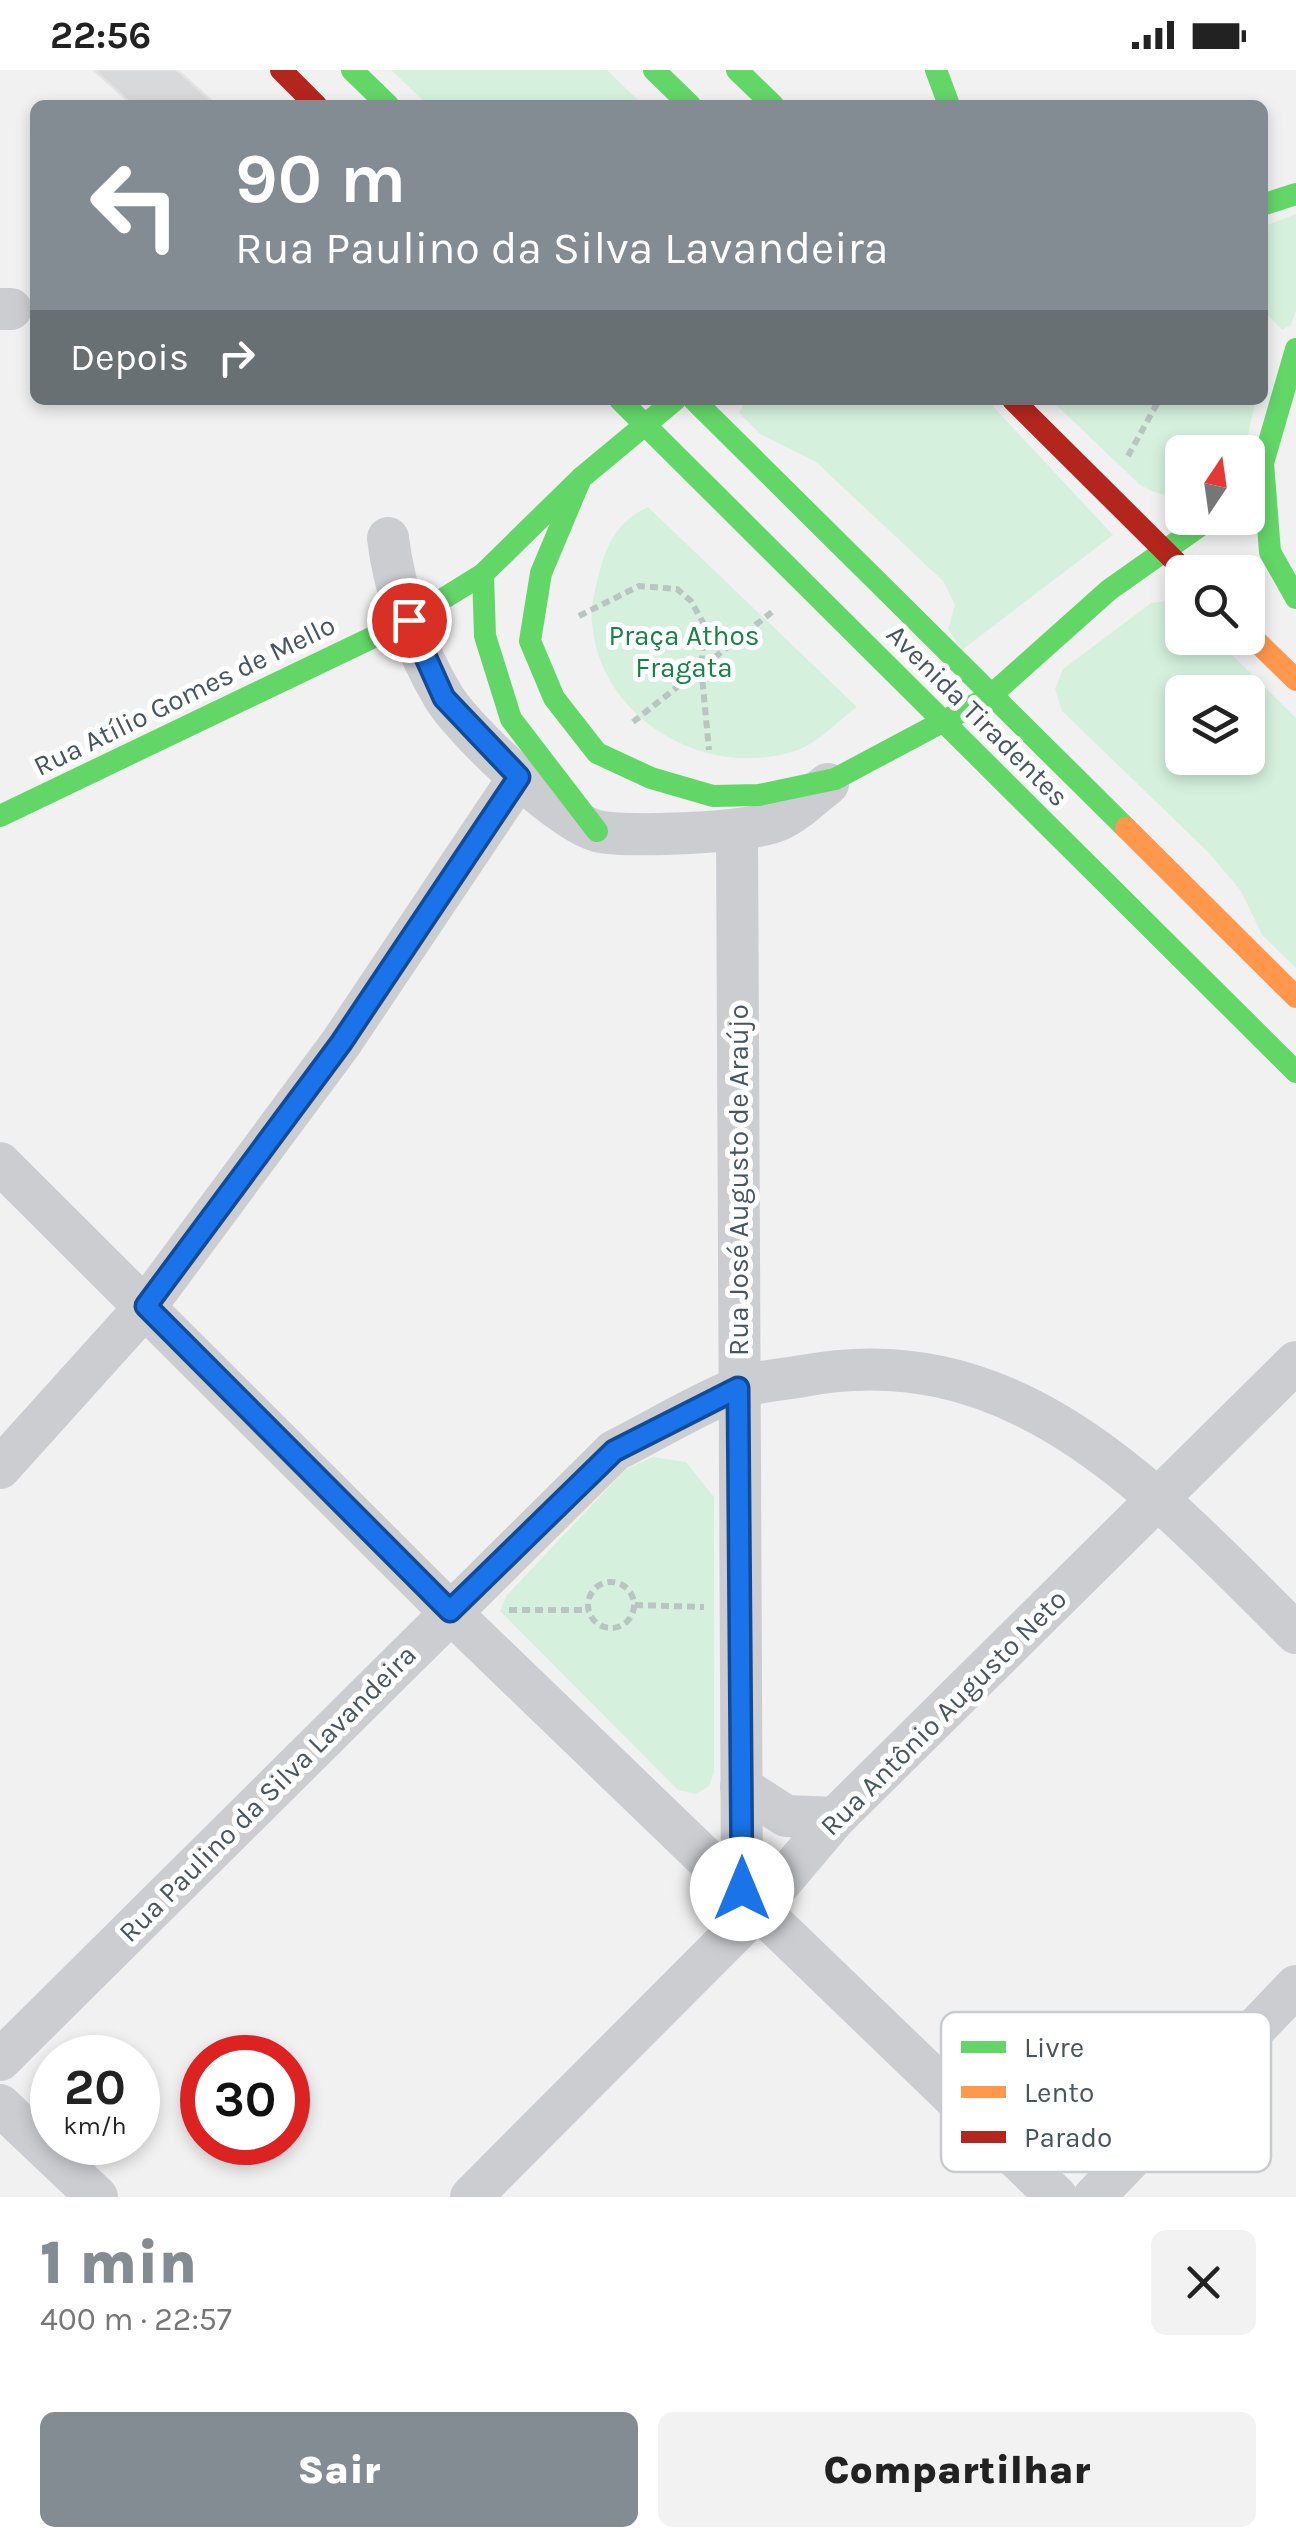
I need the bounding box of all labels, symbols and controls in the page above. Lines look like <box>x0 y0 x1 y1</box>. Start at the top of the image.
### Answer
text: 22:56 <box>50 13 151 58</box>
text: 90 m <box>235 138 406 220</box>
icon: left <box>70 140 200 270</box>
text: Rua Paulino da Silva Lavandeira <box>235 222 889 274</box>
icon: right <box>209 330 264 385</box>
text: Depois <box>70 335 189 380</box>
north arrow <box>1165 435 1265 535</box>
map controls <box>1165 435 1265 775</box>
button: search <box>1165 555 1265 655</box>
pin <box>367 578 452 663</box>
icon: arrive <box>382 593 437 648</box>
street label: Rua Atílio Gomes de Mello <box>28 608 340 783</box>
street label: Avenida Tiradentes <box>880 618 1075 813</box>
park label: Praça Athos Fragata <box>608 619 760 684</box>
button: layers <box>1165 675 1265 775</box>
street label: Rua José Augusto de Araújo <box>722 1004 755 1356</box>
street label: Rua Antônio Augusto Neto <box>813 1582 1073 1842</box>
street label: Rua Paulino da Silva Lavandeira <box>112 1638 423 1949</box>
position arrow <box>690 1837 794 1941</box>
legend <box>941 2012 1271 2172</box>
text: Livre <box>1024 2031 1084 2064</box>
speed limit sign: 30 <box>180 2035 310 2165</box>
text: 20 <box>64 2058 126 2117</box>
text: Lento <box>1024 2076 1094 2109</box>
text: km/h <box>63 2111 127 2140</box>
text: Parado <box>1024 2121 1112 2154</box>
text: 1 min <box>40 2228 197 2298</box>
button: close <box>1151 2230 1256 2335</box>
text: 400 m · 22:57 <box>40 2301 232 2338</box>
button: Sair <box>40 2412 638 2527</box>
button: Compartilhar <box>658 2412 1256 2527</box>

